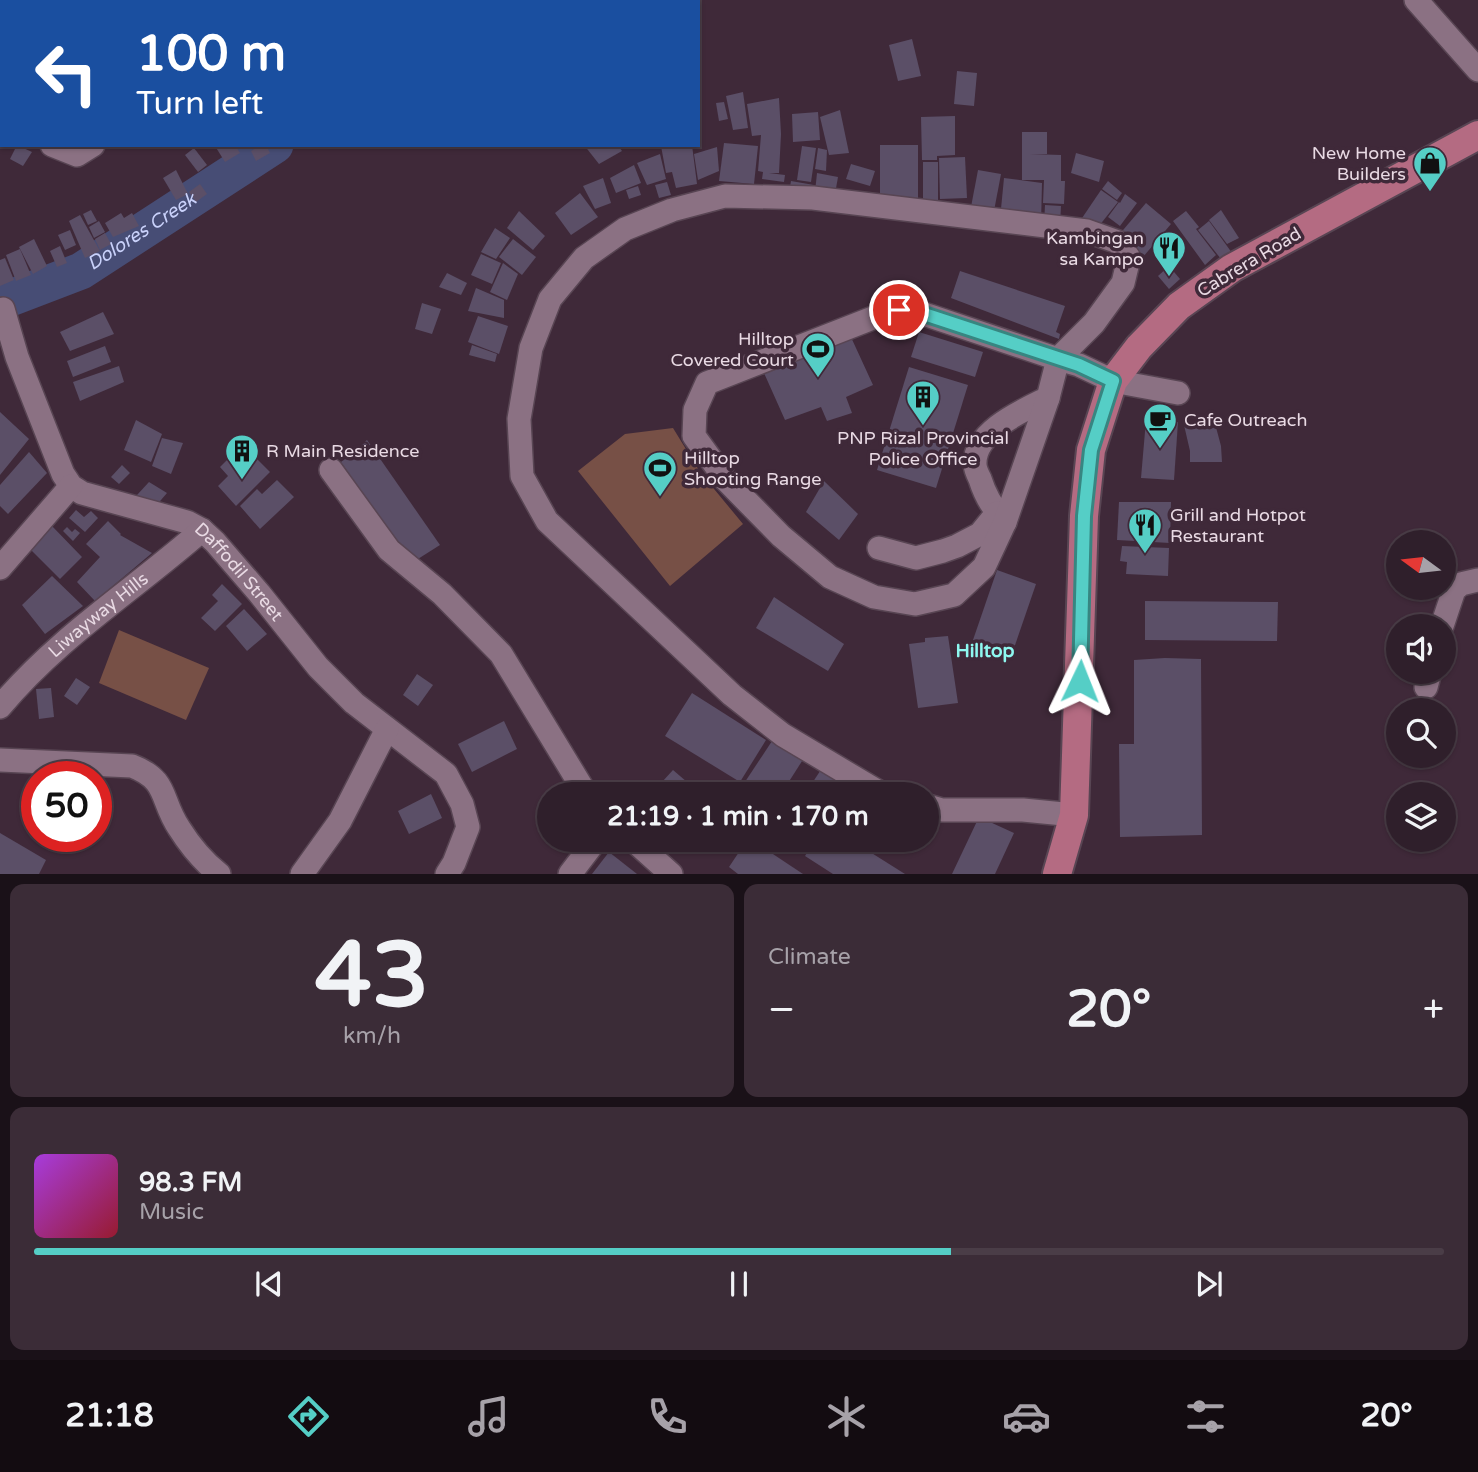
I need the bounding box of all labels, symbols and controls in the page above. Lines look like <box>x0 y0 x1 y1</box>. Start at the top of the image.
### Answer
text: 100 m <box>136 25 286 84</box>
icon: left <box>21 28 112 119</box>
text: Turn left <box>136 85 263 123</box>
place label: New Home Builders <box>1312 142 1406 185</box>
shop icon: New Home Builders <box>1411 144 1449 193</box>
water label: Dolores Creek <box>83 187 202 275</box>
street label: Cabrera Road <box>1193 222 1305 302</box>
place label: Kambingan sa Kampo <box>1046 227 1144 270</box>
restaurant icon: Kambingan sa Kampo <box>1150 229 1188 278</box>
pin <box>869 280 929 340</box>
icon: arrive <box>880 291 918 329</box>
place label: Hilltop Covered Court <box>671 328 794 371</box>
sports icon: Hilltop Covered Court <box>799 330 837 379</box>
building icon: PNP Rizal Provincial Police Office <box>904 378 942 427</box>
cafe icon: Cafe Outreach <box>1141 401 1179 450</box>
place label: Cafe Outreach <box>1184 409 1307 431</box>
place label: PNP Rizal Provincial Police Office <box>837 427 1009 470</box>
building icon: R Main Residence <box>223 432 261 481</box>
place label: R Main Residence <box>266 440 419 462</box>
place label: Hilltop Shooting Range <box>684 447 822 490</box>
sports icon: Hilltop Shooting Range <box>641 449 679 498</box>
place label: Grill and Hotpot Restaurant <box>1170 504 1306 547</box>
restaurant icon: Grill and Hotpot Restaurant <box>1126 506 1164 555</box>
street label: Daffodil Street <box>190 518 288 626</box>
north arrow <box>1386 530 1456 600</box>
map controls <box>1386 530 1456 852</box>
street label: Liwayway Hills <box>44 568 153 662</box>
button: sound <box>1386 614 1456 684</box>
district label: Hilltop <box>955 640 1015 663</box>
position arrow <box>1043 644 1117 718</box>
button: search <box>1386 698 1456 768</box>
speed limit sign: 50 <box>21 761 112 852</box>
button: layers <box>1386 782 1456 852</box>
text: 21:19 · 1 min · 170 m <box>607 801 869 832</box>
text: 43 <box>315 921 429 1031</box>
text: Climate <box>768 943 851 971</box>
text: 20° <box>1066 978 1151 1041</box>
text: − <box>768 987 795 1033</box>
text: + <box>1423 987 1444 1033</box>
text: km/h <box>343 1022 401 1050</box>
text: 98.3 FM <box>139 1167 242 1198</box>
text: Music <box>139 1198 204 1226</box>
icon: previous <box>250 1265 288 1303</box>
icon: pause <box>720 1265 758 1303</box>
icon: next <box>1190 1265 1228 1303</box>
icon: directions <box>284 1392 333 1441</box>
icon: music <box>464 1392 513 1441</box>
icon: phone <box>643 1392 692 1441</box>
icon: climate <box>822 1392 871 1441</box>
icon: car <box>1002 1392 1051 1441</box>
icon: filters <box>1181 1392 1230 1441</box>
text: 21:18 <box>65 1397 154 1435</box>
text: 20° <box>1360 1397 1413 1435</box>

